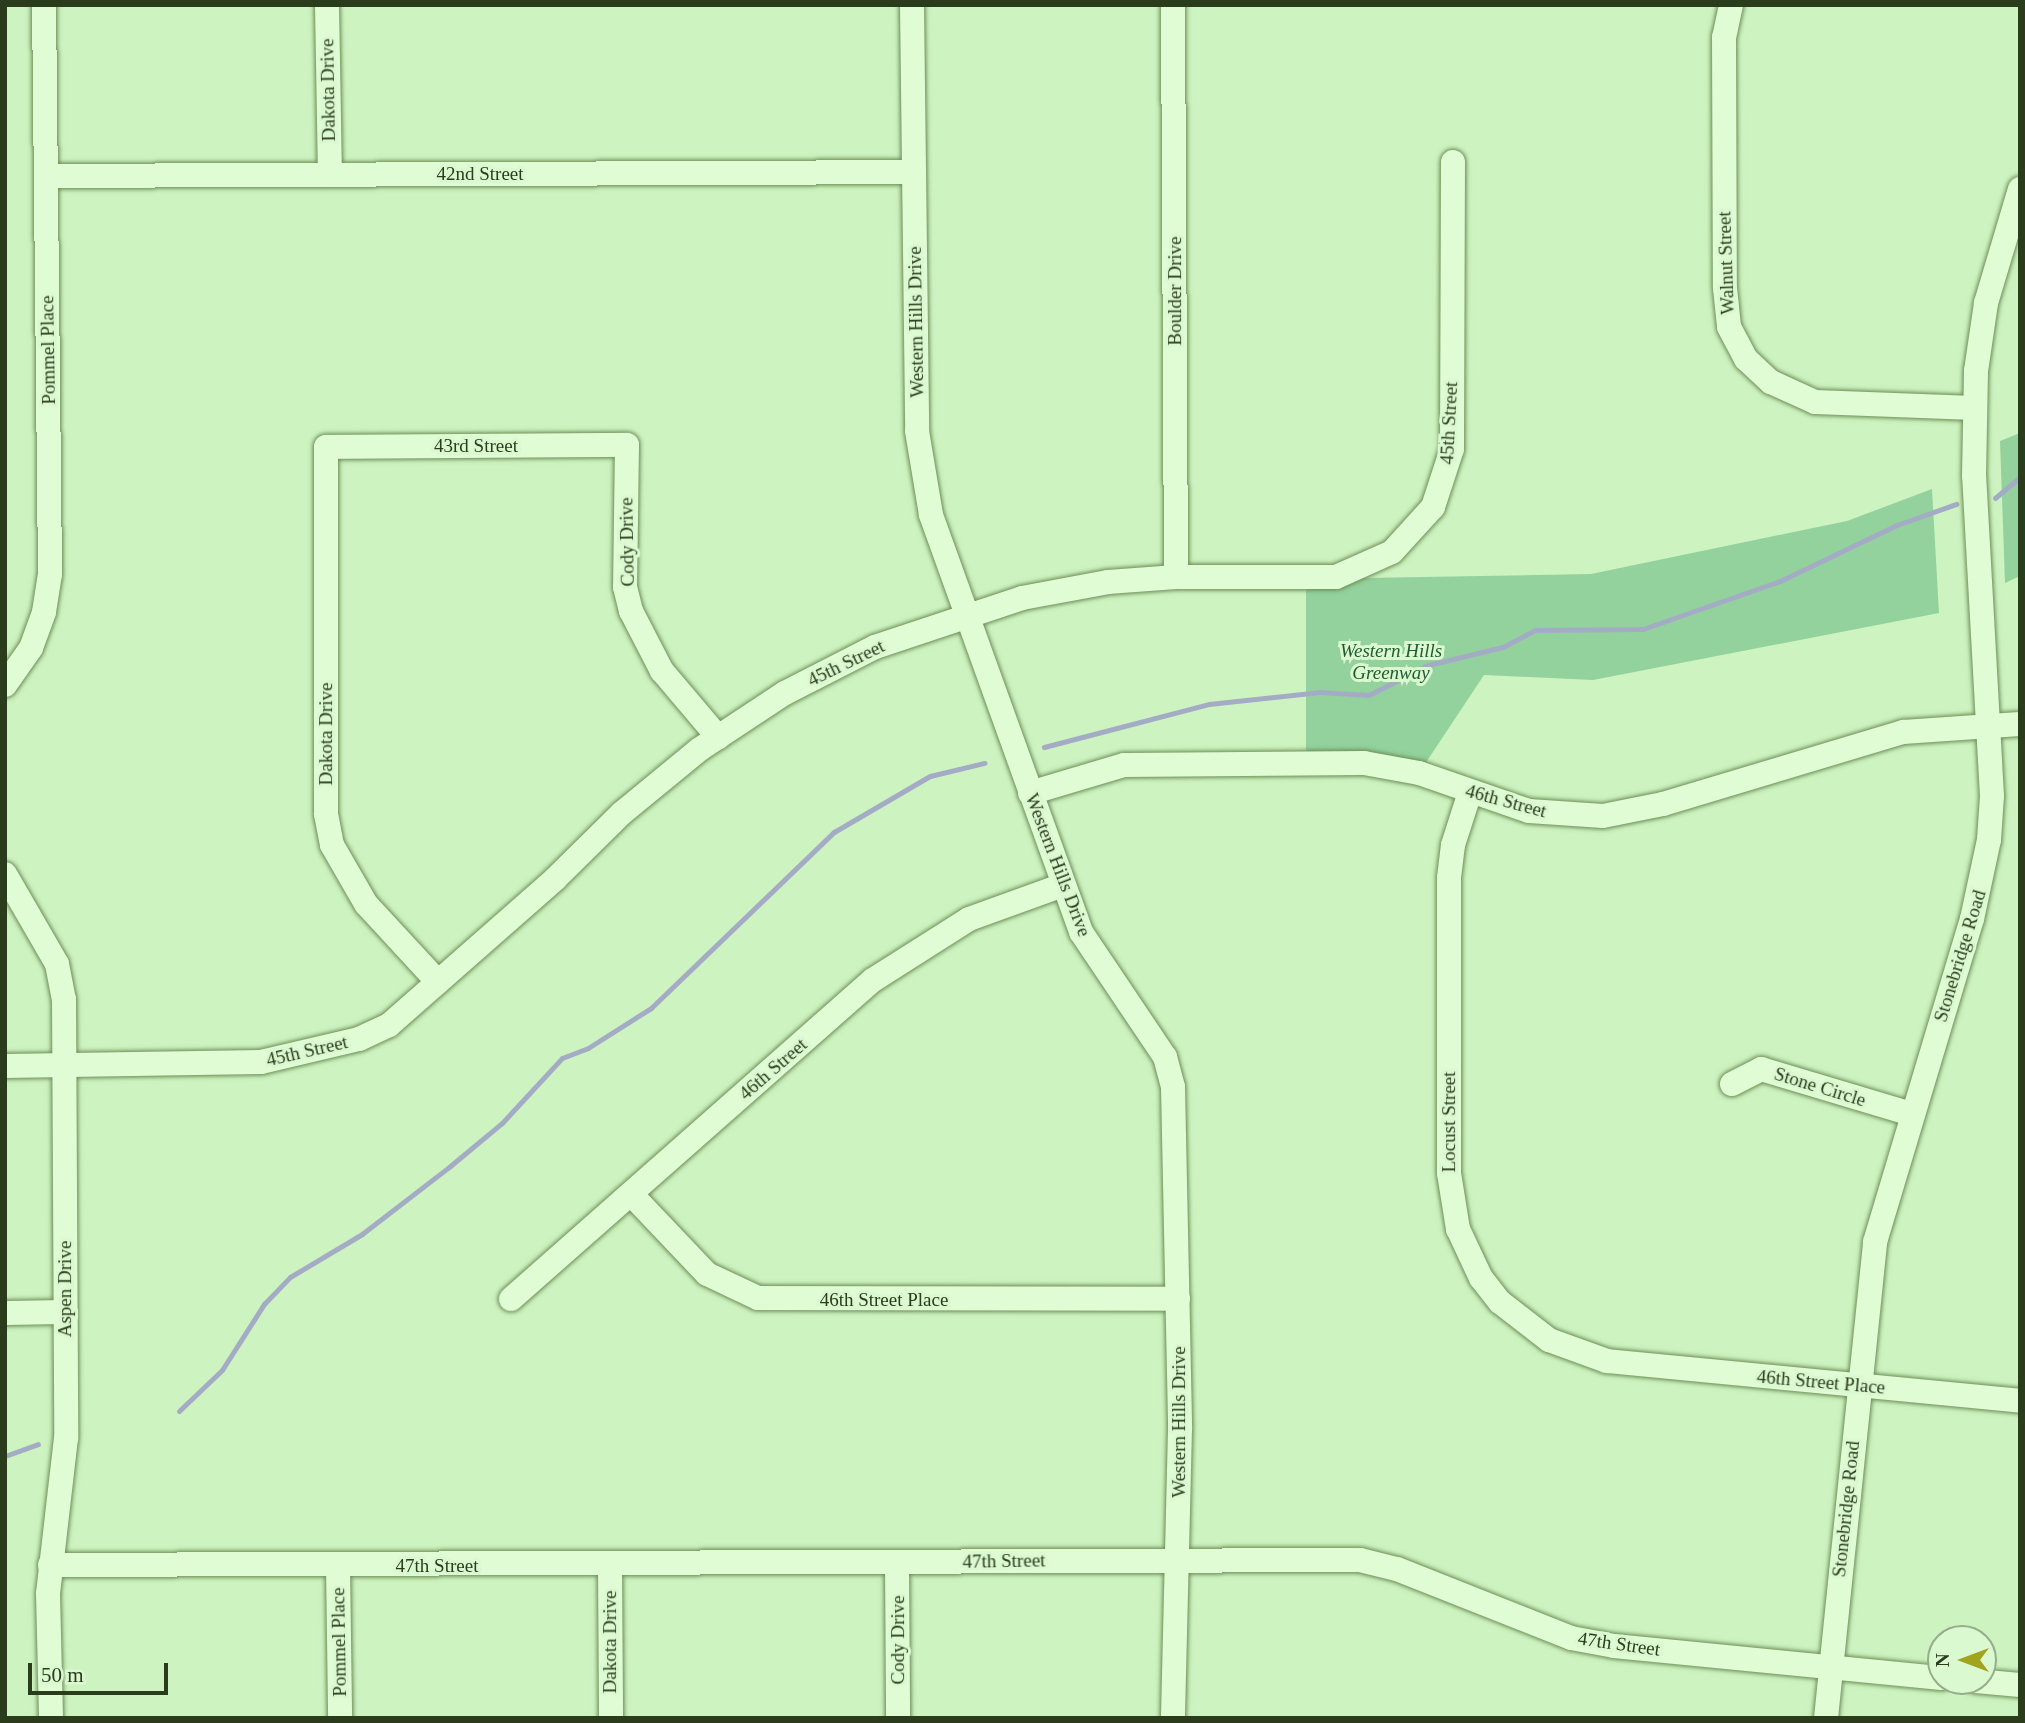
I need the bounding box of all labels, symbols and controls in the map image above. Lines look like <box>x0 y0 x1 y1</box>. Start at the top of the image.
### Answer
street label: Dakota Drive <box>316 38 340 142</box>
street label: 42nd Street <box>436 163 524 185</box>
street label: Walnut Street <box>1713 211 1739 315</box>
street label: Boulder Drive <box>1164 236 1186 346</box>
street label: Western Hills Drive <box>903 246 929 398</box>
street label: Pommel Place <box>36 295 60 405</box>
street label: 45th Street <box>1435 381 1463 465</box>
street label: 43rd Street <box>434 435 518 457</box>
street label: Cody Drive <box>615 497 639 587</box>
street label: 45th Street <box>804 635 888 691</box>
park label: Western Hills Greenway <box>1340 640 1442 684</box>
street label: Dakota Drive <box>315 683 337 785</box>
street label: 46th Street <box>1463 779 1549 823</box>
street label: Western Hills Drive <box>1020 790 1096 940</box>
street label: Stonebridge Road <box>1929 887 1991 1025</box>
street label: 45th Street <box>264 1031 350 1071</box>
street label: 46th Street <box>734 1033 812 1105</box>
street label: Stone Circle <box>1772 1062 1868 1112</box>
street label: Locust Street <box>1438 1072 1460 1172</box>
street label: Aspen Drive <box>54 1241 76 1337</box>
street label: 46th Street Place <box>820 1289 948 1311</box>
street label: Western Hills Drive <box>1168 1346 1190 1498</box>
street label: 46th Street Place <box>1756 1365 1886 1399</box>
street label: Stonebridge Road <box>1828 1440 1864 1578</box>
street label: 47th Street <box>962 1549 1046 1573</box>
street label: 47th Street <box>396 1555 478 1577</box>
street label: Pommel Place <box>327 1587 351 1697</box>
street label: Dakota Drive <box>599 1591 621 1693</box>
street label: Cody Drive <box>887 1595 909 1685</box>
north arrow <box>1927 1625 1997 1695</box>
street label: 47th Street <box>1576 1627 1662 1661</box>
scale bar <box>32 1650 172 1694</box>
text: N <box>1932 1653 1953 1667</box>
text: 50 m <box>41 1663 84 1687</box>

